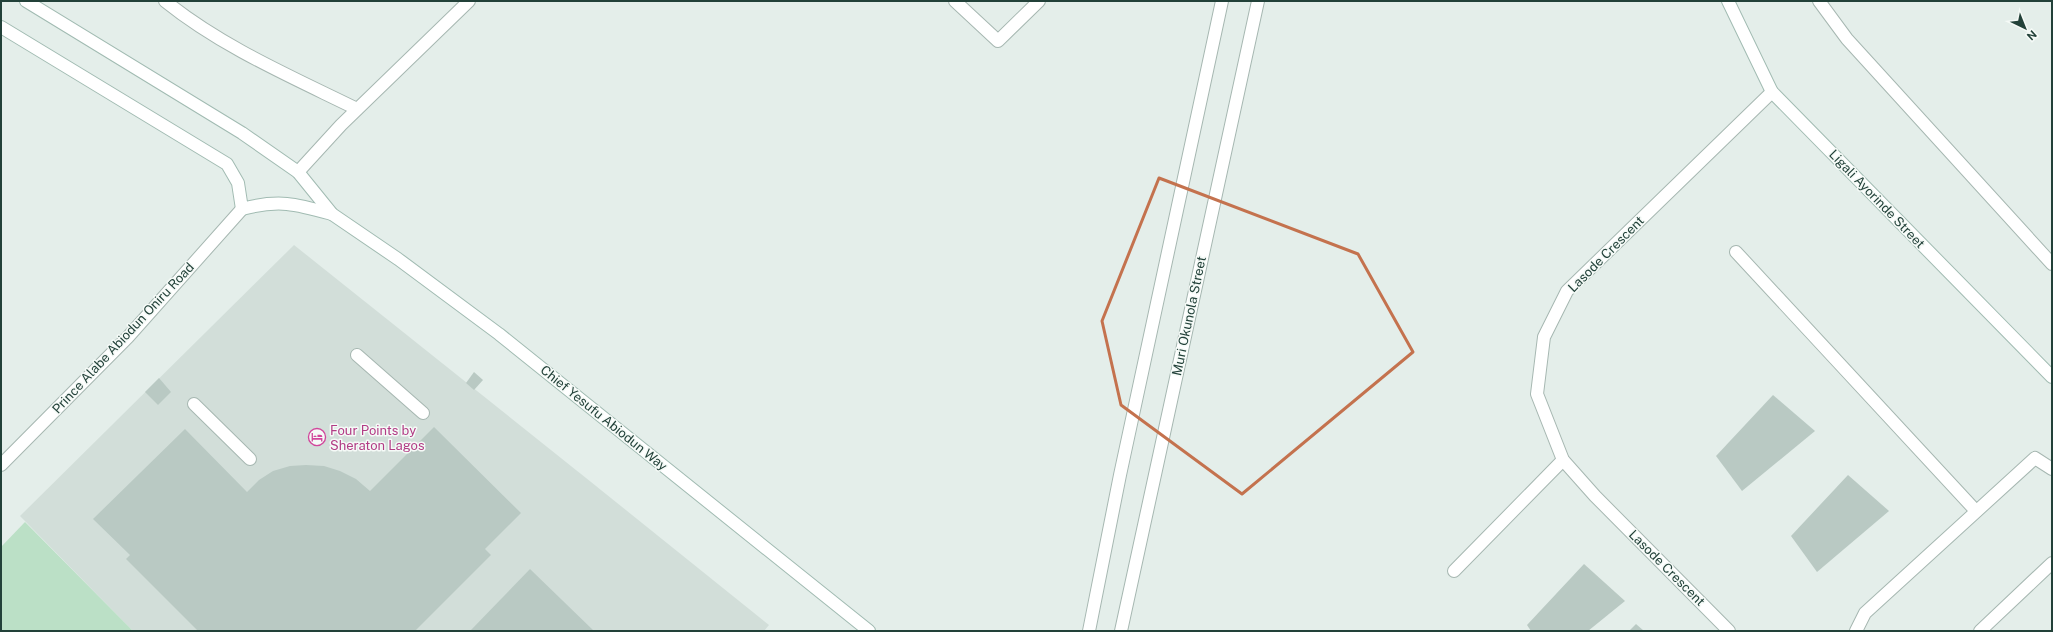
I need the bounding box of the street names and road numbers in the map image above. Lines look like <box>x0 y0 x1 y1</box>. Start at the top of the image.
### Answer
street label: Ligali Ayorinde Street <box>1826 147 1928 251</box>
street label: Lasode Crescent <box>1565 213 1647 295</box>
street label: Muri Okunola Street <box>1169 255 1209 377</box>
street label: Prince Alabe Abiodun Oniru Road <box>49 260 197 416</box>
street label: Chief Yesufu Abiodun Way <box>538 362 670 474</box>
street label: Lasode Crescent <box>1626 527 1708 609</box>

